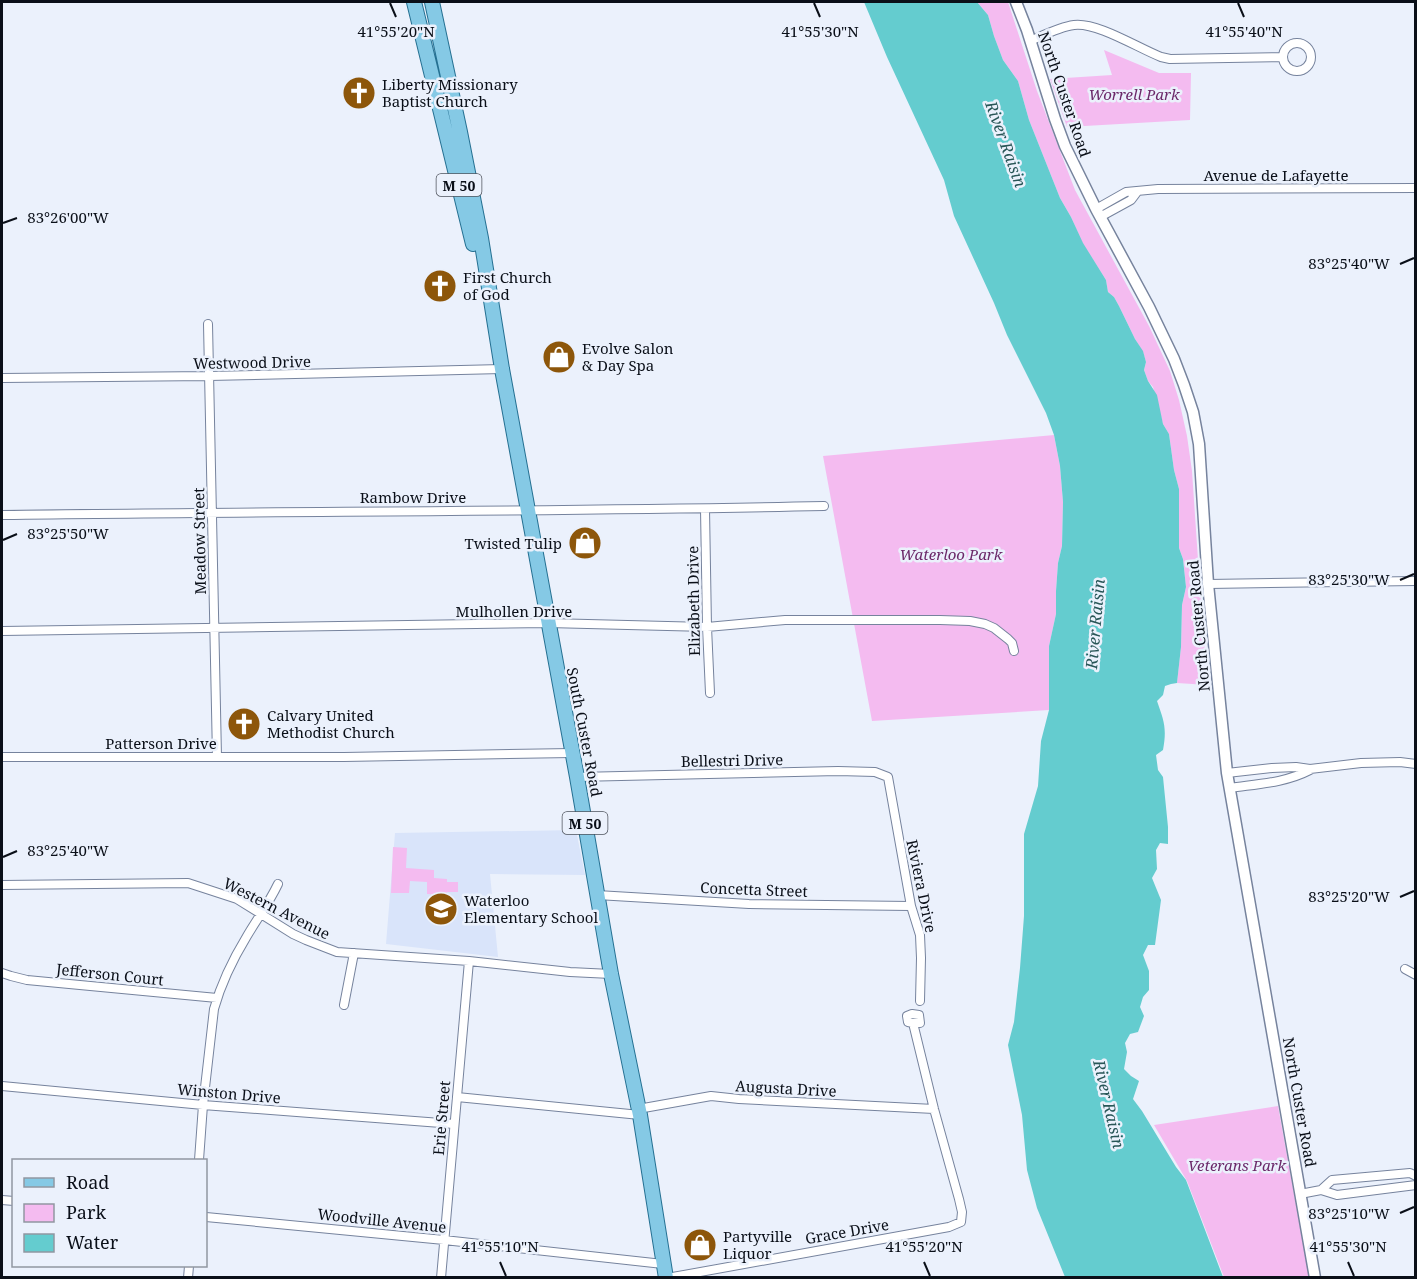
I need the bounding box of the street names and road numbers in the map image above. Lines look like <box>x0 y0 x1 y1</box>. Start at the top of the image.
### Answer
street label: North Custer Road <box>1034 28 1096 160</box>
street label: Avenue de Lafayette <box>1203 165 1349 185</box>
road number: M 50 <box>436 174 482 196</box>
street label: Westwood Drive <box>193 351 311 373</box>
street label: Meadow Street <box>188 487 210 595</box>
street label: Rambow Drive <box>360 487 466 507</box>
street label: Elizabeth Drive <box>682 546 704 656</box>
street label: North Custer Road <box>1182 559 1214 693</box>
street label: Mulhollen Drive <box>456 601 572 621</box>
street label: South Custer Road <box>563 666 607 798</box>
street label: Patterson Drive <box>105 733 217 753</box>
street label: Bellestri Drive <box>681 749 783 771</box>
road number: M 50 <box>562 812 608 834</box>
street label: Riviera Drive <box>902 838 942 934</box>
street label: Western Avenue <box>220 872 334 944</box>
street label: Concetta Street <box>700 877 808 901</box>
street label: Jefferson Court <box>54 958 165 990</box>
street label: North Custer Road <box>1279 1035 1321 1169</box>
street label: Augusta Drive <box>735 1075 837 1101</box>
street label: Winston Drive <box>176 1079 282 1107</box>
street label: Erie Street <box>428 1080 454 1156</box>
street label: Woodville Avenue <box>316 1203 448 1237</box>
street label: Grace Drive <box>804 1214 890 1248</box>

